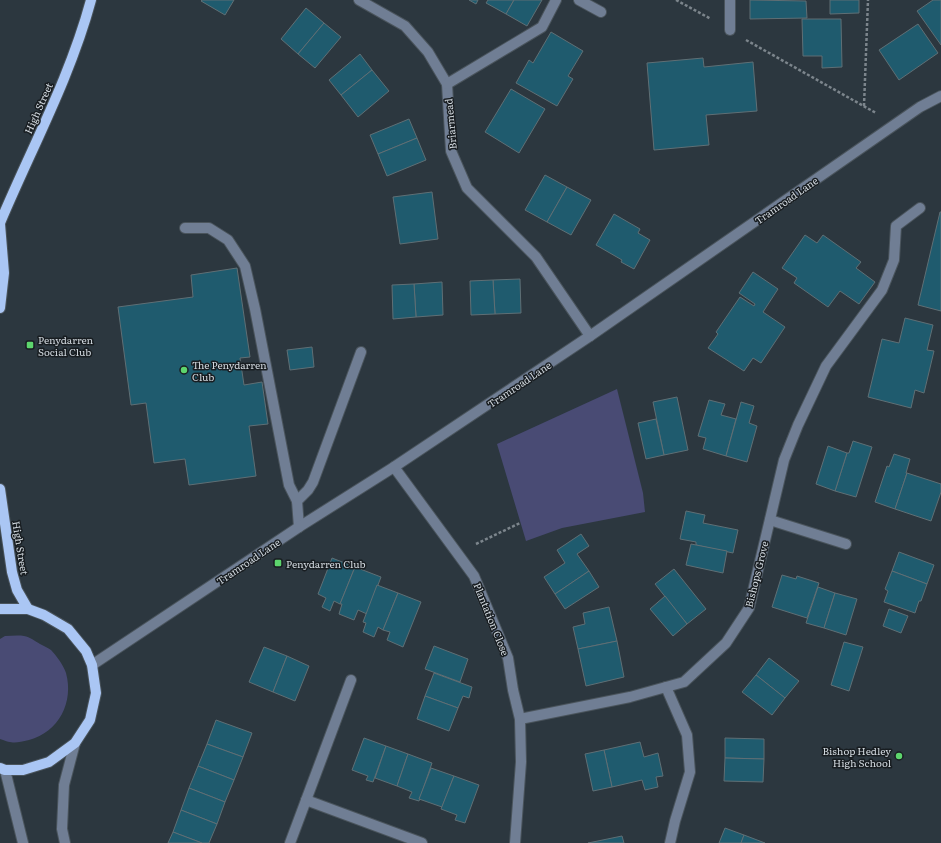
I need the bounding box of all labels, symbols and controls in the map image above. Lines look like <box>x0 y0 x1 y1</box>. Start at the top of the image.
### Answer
street label: High Street <box>20 80 56 136</box>
street label: Briarmead <box>440 98 460 150</box>
street label: Tramroad Lane <box>751 173 821 227</box>
place label: Penydarren Social Club <box>38 332 94 359</box>
marker: Penydarren Social Club <box>25 340 35 350</box>
place label: The Penydarren Club <box>192 357 267 384</box>
street label: Tramroad Lane <box>484 357 554 411</box>
marker: The Penydarren Club <box>179 365 189 375</box>
street label: High Street <box>9 520 33 576</box>
street label: Tramroad Lane <box>213 534 283 588</box>
street label: Bishops Grove <box>740 539 772 609</box>
place label: Penydarren Club <box>286 556 366 571</box>
marker: Penydarren Club <box>273 558 283 568</box>
street label: Plantation Close <box>471 580 513 658</box>
place label: Bishop Hedley High School <box>822 743 892 770</box>
marker: Bishop Hedley High School <box>894 751 904 761</box>

